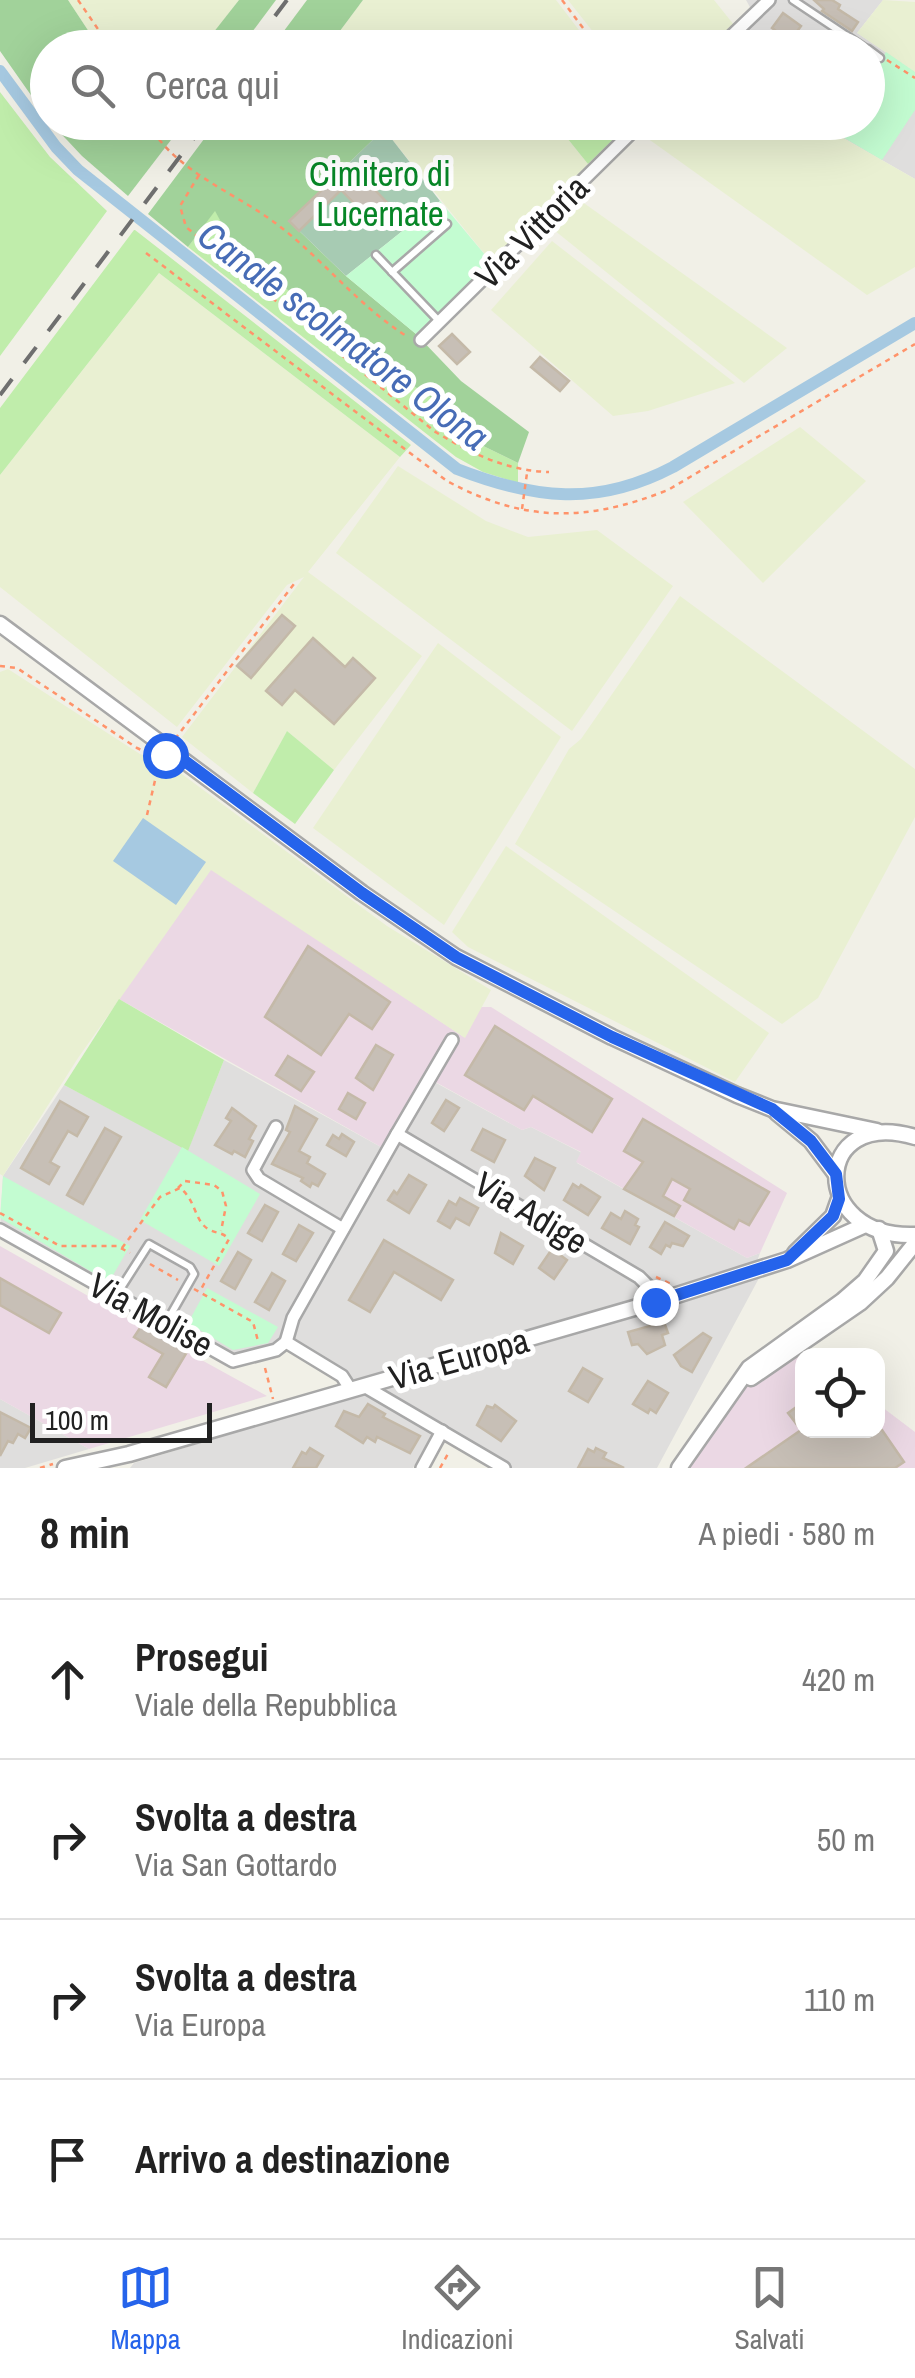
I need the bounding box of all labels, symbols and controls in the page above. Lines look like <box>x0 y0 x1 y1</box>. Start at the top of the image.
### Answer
search box <box>30 30 885 140</box>
icon: search <box>65 58 120 113</box>
text: Cerca qui <box>145 60 280 111</box>
park label: Cimitero di Lucernate <box>309 150 451 237</box>
street label: Via Vittoria <box>465 165 599 299</box>
water label: Canale scolmatore Olona <box>188 209 499 462</box>
route start <box>143 733 189 779</box>
street label: Via Adige <box>466 1160 597 1265</box>
street label: Via Molise <box>81 1261 222 1368</box>
route end <box>633 1280 679 1326</box>
street label: Via Europa <box>384 1316 534 1401</box>
map controls <box>795 1348 885 1438</box>
button: locate <box>795 1348 885 1438</box>
scale bar <box>30 1398 212 1442</box>
text: 100 m <box>45 1401 109 1439</box>
text: 8 min <box>40 1505 130 1561</box>
text: A piedi · 580 m <box>698 1512 875 1555</box>
text: Prosegui <box>135 1632 268 1683</box>
icon: ahead <box>40 1652 95 1707</box>
text: 420 m <box>802 1658 875 1701</box>
text: Viale della Repubblica <box>135 1683 397 1726</box>
text: Svolta a destra <box>135 1792 357 1843</box>
icon: right <box>40 1812 95 1867</box>
text: 50 m <box>817 1818 875 1861</box>
text: Via San Gottardo <box>135 1843 337 1886</box>
text: Svolta a destra <box>135 1952 357 2003</box>
icon: right <box>40 1972 95 2027</box>
text: 110 m <box>804 1978 875 2021</box>
text: Via Europa <box>135 2003 266 2046</box>
icon: arrive <box>40 2132 95 2187</box>
text: Arrivo a destinazione <box>135 2134 450 2185</box>
tab: Mappa <box>110 2260 181 2358</box>
tab: Indicazioni <box>401 2260 514 2358</box>
tab: Salvati <box>734 2260 805 2358</box>

